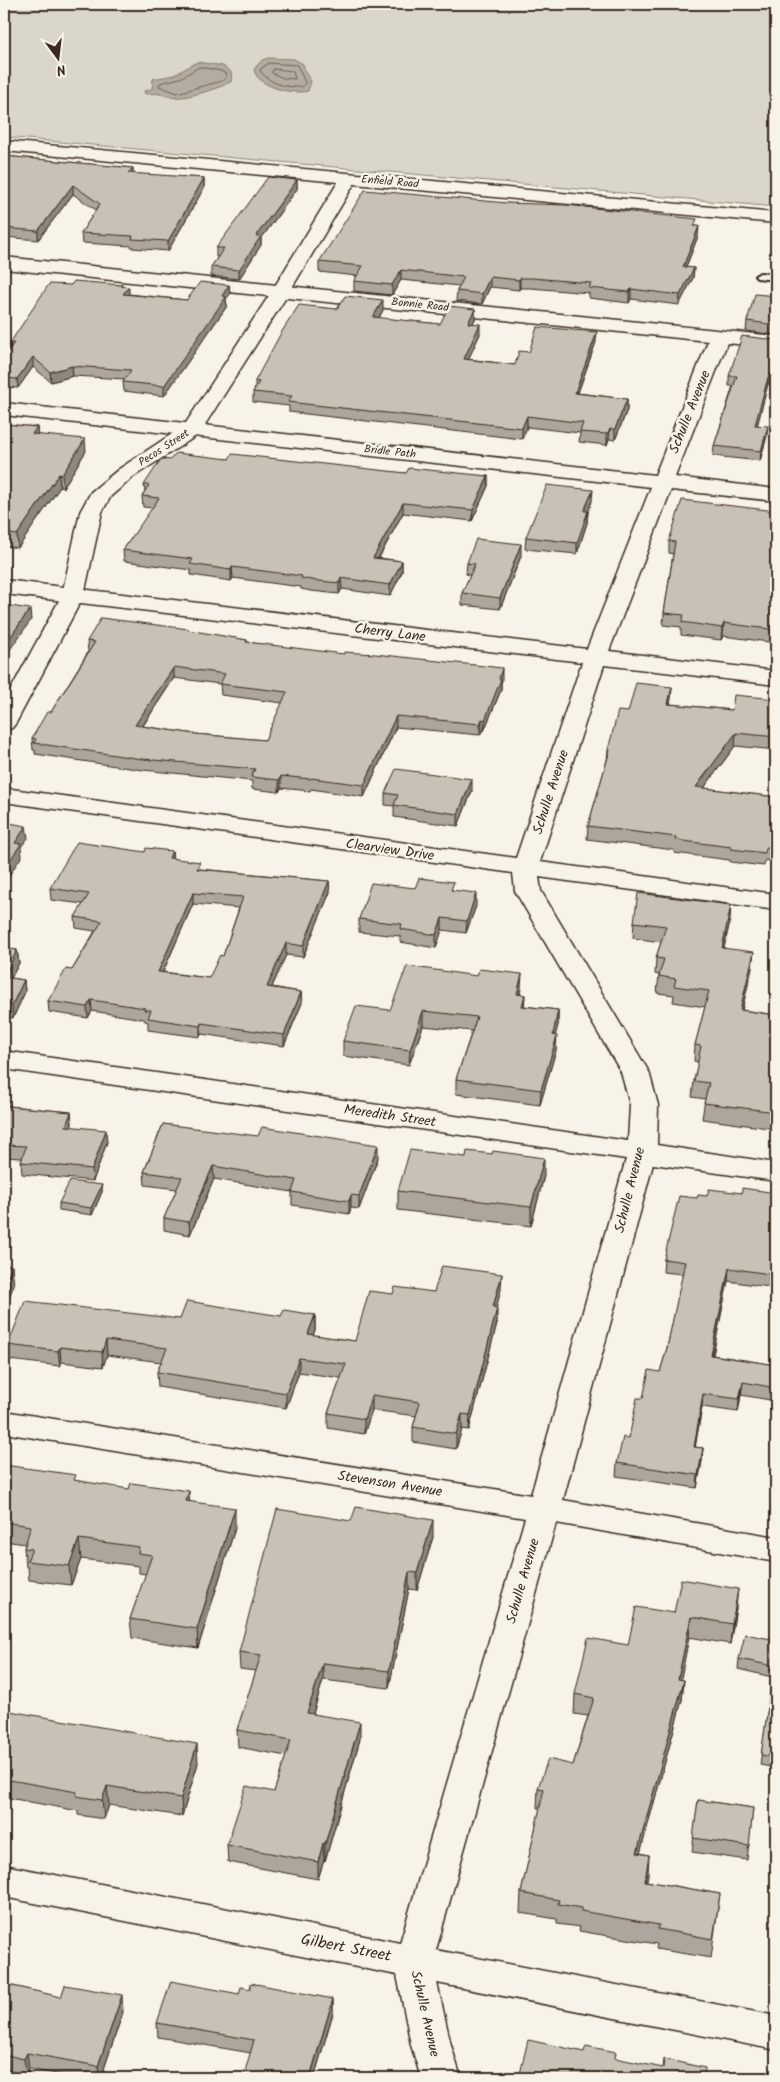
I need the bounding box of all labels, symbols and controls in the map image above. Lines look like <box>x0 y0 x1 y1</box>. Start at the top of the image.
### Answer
north arrow <box>32 32 82 82</box>
text: N <box>54 58 68 81</box>
street label: Enfield Road <box>360 171 420 194</box>
street label: Bonnie Road <box>390 293 450 317</box>
street label: Schulle Avenue <box>663 366 717 457</box>
street label: Pecos Street <box>135 424 194 471</box>
street label: Bridle Path <box>363 440 417 464</box>
street label: Cherry Lane <box>353 618 428 648</box>
street label: Schulle Avenue <box>527 746 575 837</box>
street label: Clearview Drive <box>344 833 436 867</box>
street label: Meredith Street <box>343 1099 438 1133</box>
street label: Schulle Avenue <box>609 1144 651 1235</box>
street label: Stevenson Avenue <box>336 1465 444 1503</box>
street label: Schulle Avenue <box>500 1535 546 1626</box>
street label: Gilbert Street <box>299 1927 394 1969</box>
street label: Schulle Avenue <box>404 1969 446 2060</box>

